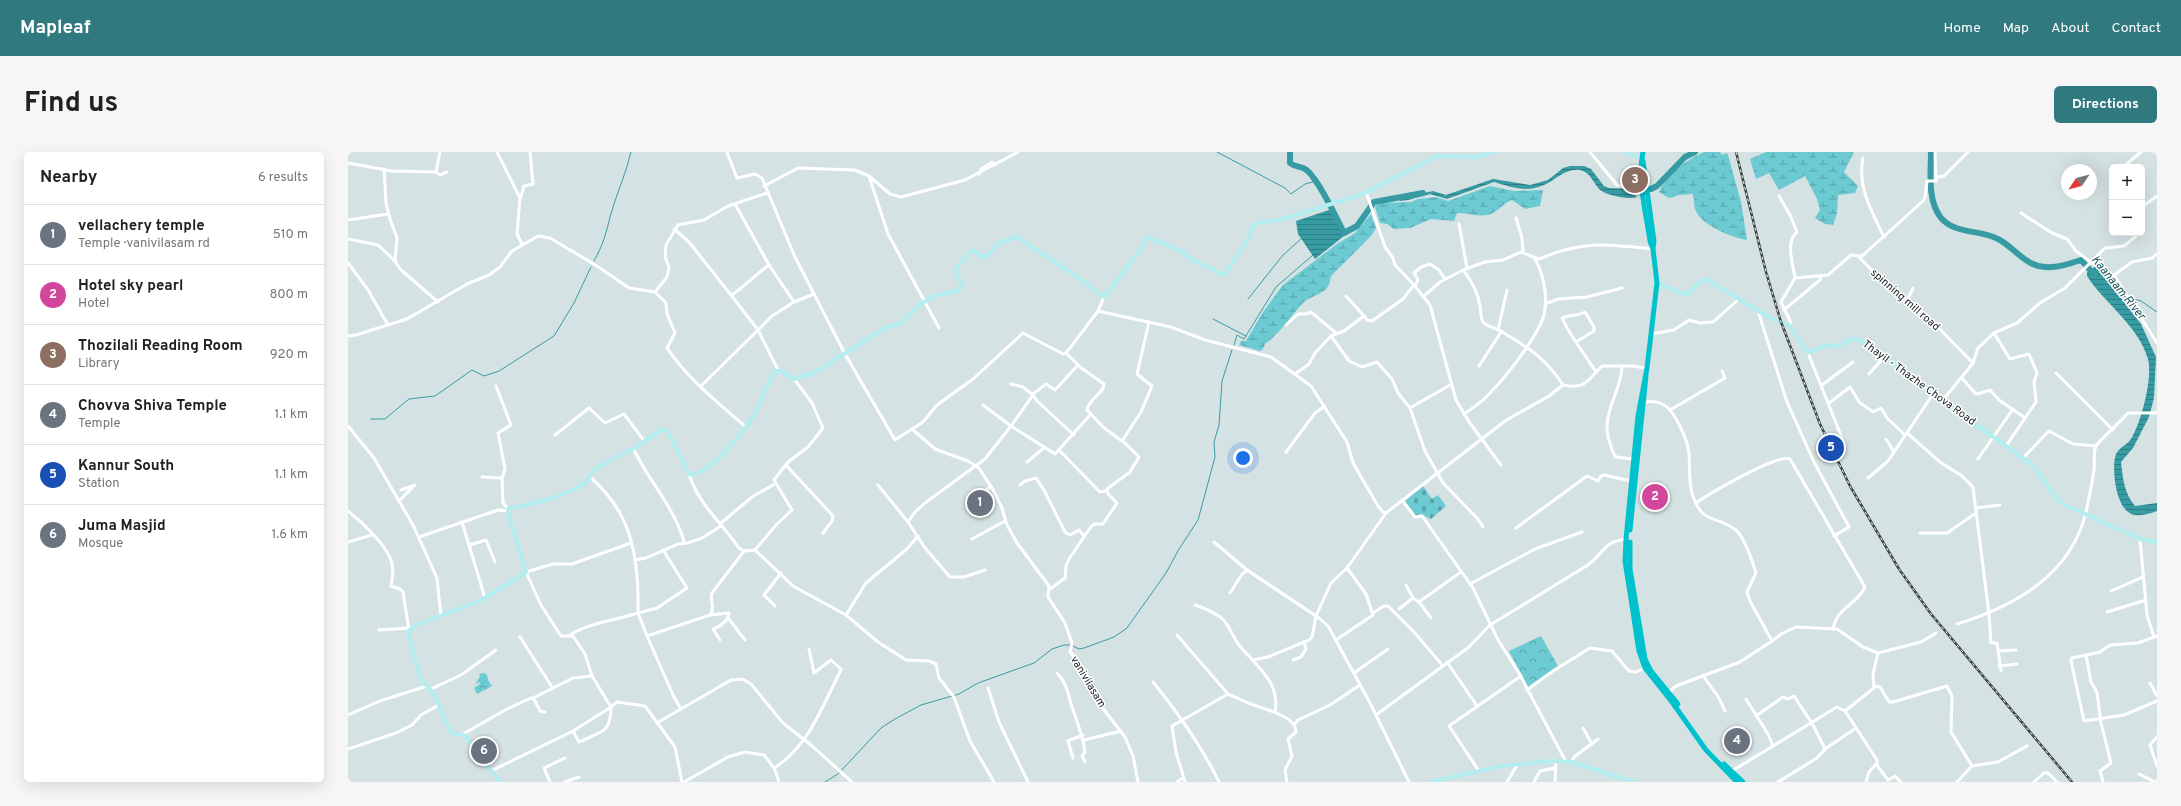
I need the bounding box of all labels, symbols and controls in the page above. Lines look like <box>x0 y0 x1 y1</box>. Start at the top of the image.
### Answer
text: Mapleaf <box>20 16 91 40</box>
text: Home <box>1944 20 1981 37</box>
text: Map <box>2003 20 2029 37</box>
text: About <box>2051 20 2090 37</box>
text: Contact <box>2112 20 2161 37</box>
text: Find us <box>24 86 118 122</box>
button: Directions <box>2054 86 2157 123</box>
north arrow <box>2061 164 2097 200</box>
map controls <box>2109 164 2145 236</box>
button: + <box>2109 164 2145 200</box>
pin: 3 <box>1622 165 1648 195</box>
text: Nearby <box>40 167 97 189</box>
text: 6 results <box>258 170 308 186</box>
button: − <box>2109 200 2145 236</box>
text: vellachery temple <box>78 217 205 236</box>
text: 1 <box>50 227 56 243</box>
text: 510 m <box>273 227 308 243</box>
text: Temple · vanivilasam rd <box>78 236 210 252</box>
water label: Kaanaam River <box>2087 252 2150 325</box>
street label: spinning mill road <box>1867 266 1943 334</box>
text: Hotel sky pearl <box>78 277 183 296</box>
text: 2 <box>49 287 57 303</box>
text: 800 m <box>270 287 308 303</box>
text: Hotel <box>78 296 109 312</box>
text: Thozilali Reading Room <box>78 337 243 356</box>
street label: Thayil - Thazhe Chova Road <box>1860 337 1978 429</box>
text: 3 <box>49 347 57 363</box>
text: 920 m <box>270 347 308 363</box>
text: Library <box>78 356 120 372</box>
text: Chovva Shiva Temple <box>78 397 227 416</box>
text: 4 <box>49 407 57 423</box>
text: 1.1 km <box>274 407 308 423</box>
text: Temple <box>78 416 120 432</box>
pin: 5 <box>1818 433 1844 463</box>
your location <box>1233 448 1253 468</box>
text: Kannur South <box>78 457 174 476</box>
text: 5 <box>49 467 57 483</box>
text: 1.1 km <box>274 467 308 483</box>
text: Station <box>78 476 120 492</box>
pin: 2 <box>1642 482 1668 512</box>
pin: 1 <box>967 488 993 518</box>
text: Juma Masjid <box>78 517 166 536</box>
text: 6 <box>49 527 57 543</box>
text: 1.6 km <box>271 527 308 543</box>
text: Mosque <box>78 536 123 552</box>
street label: vanivilasam <box>1067 654 1109 710</box>
pin: 4 <box>1724 726 1750 756</box>
pin: 6 <box>471 736 497 766</box>

